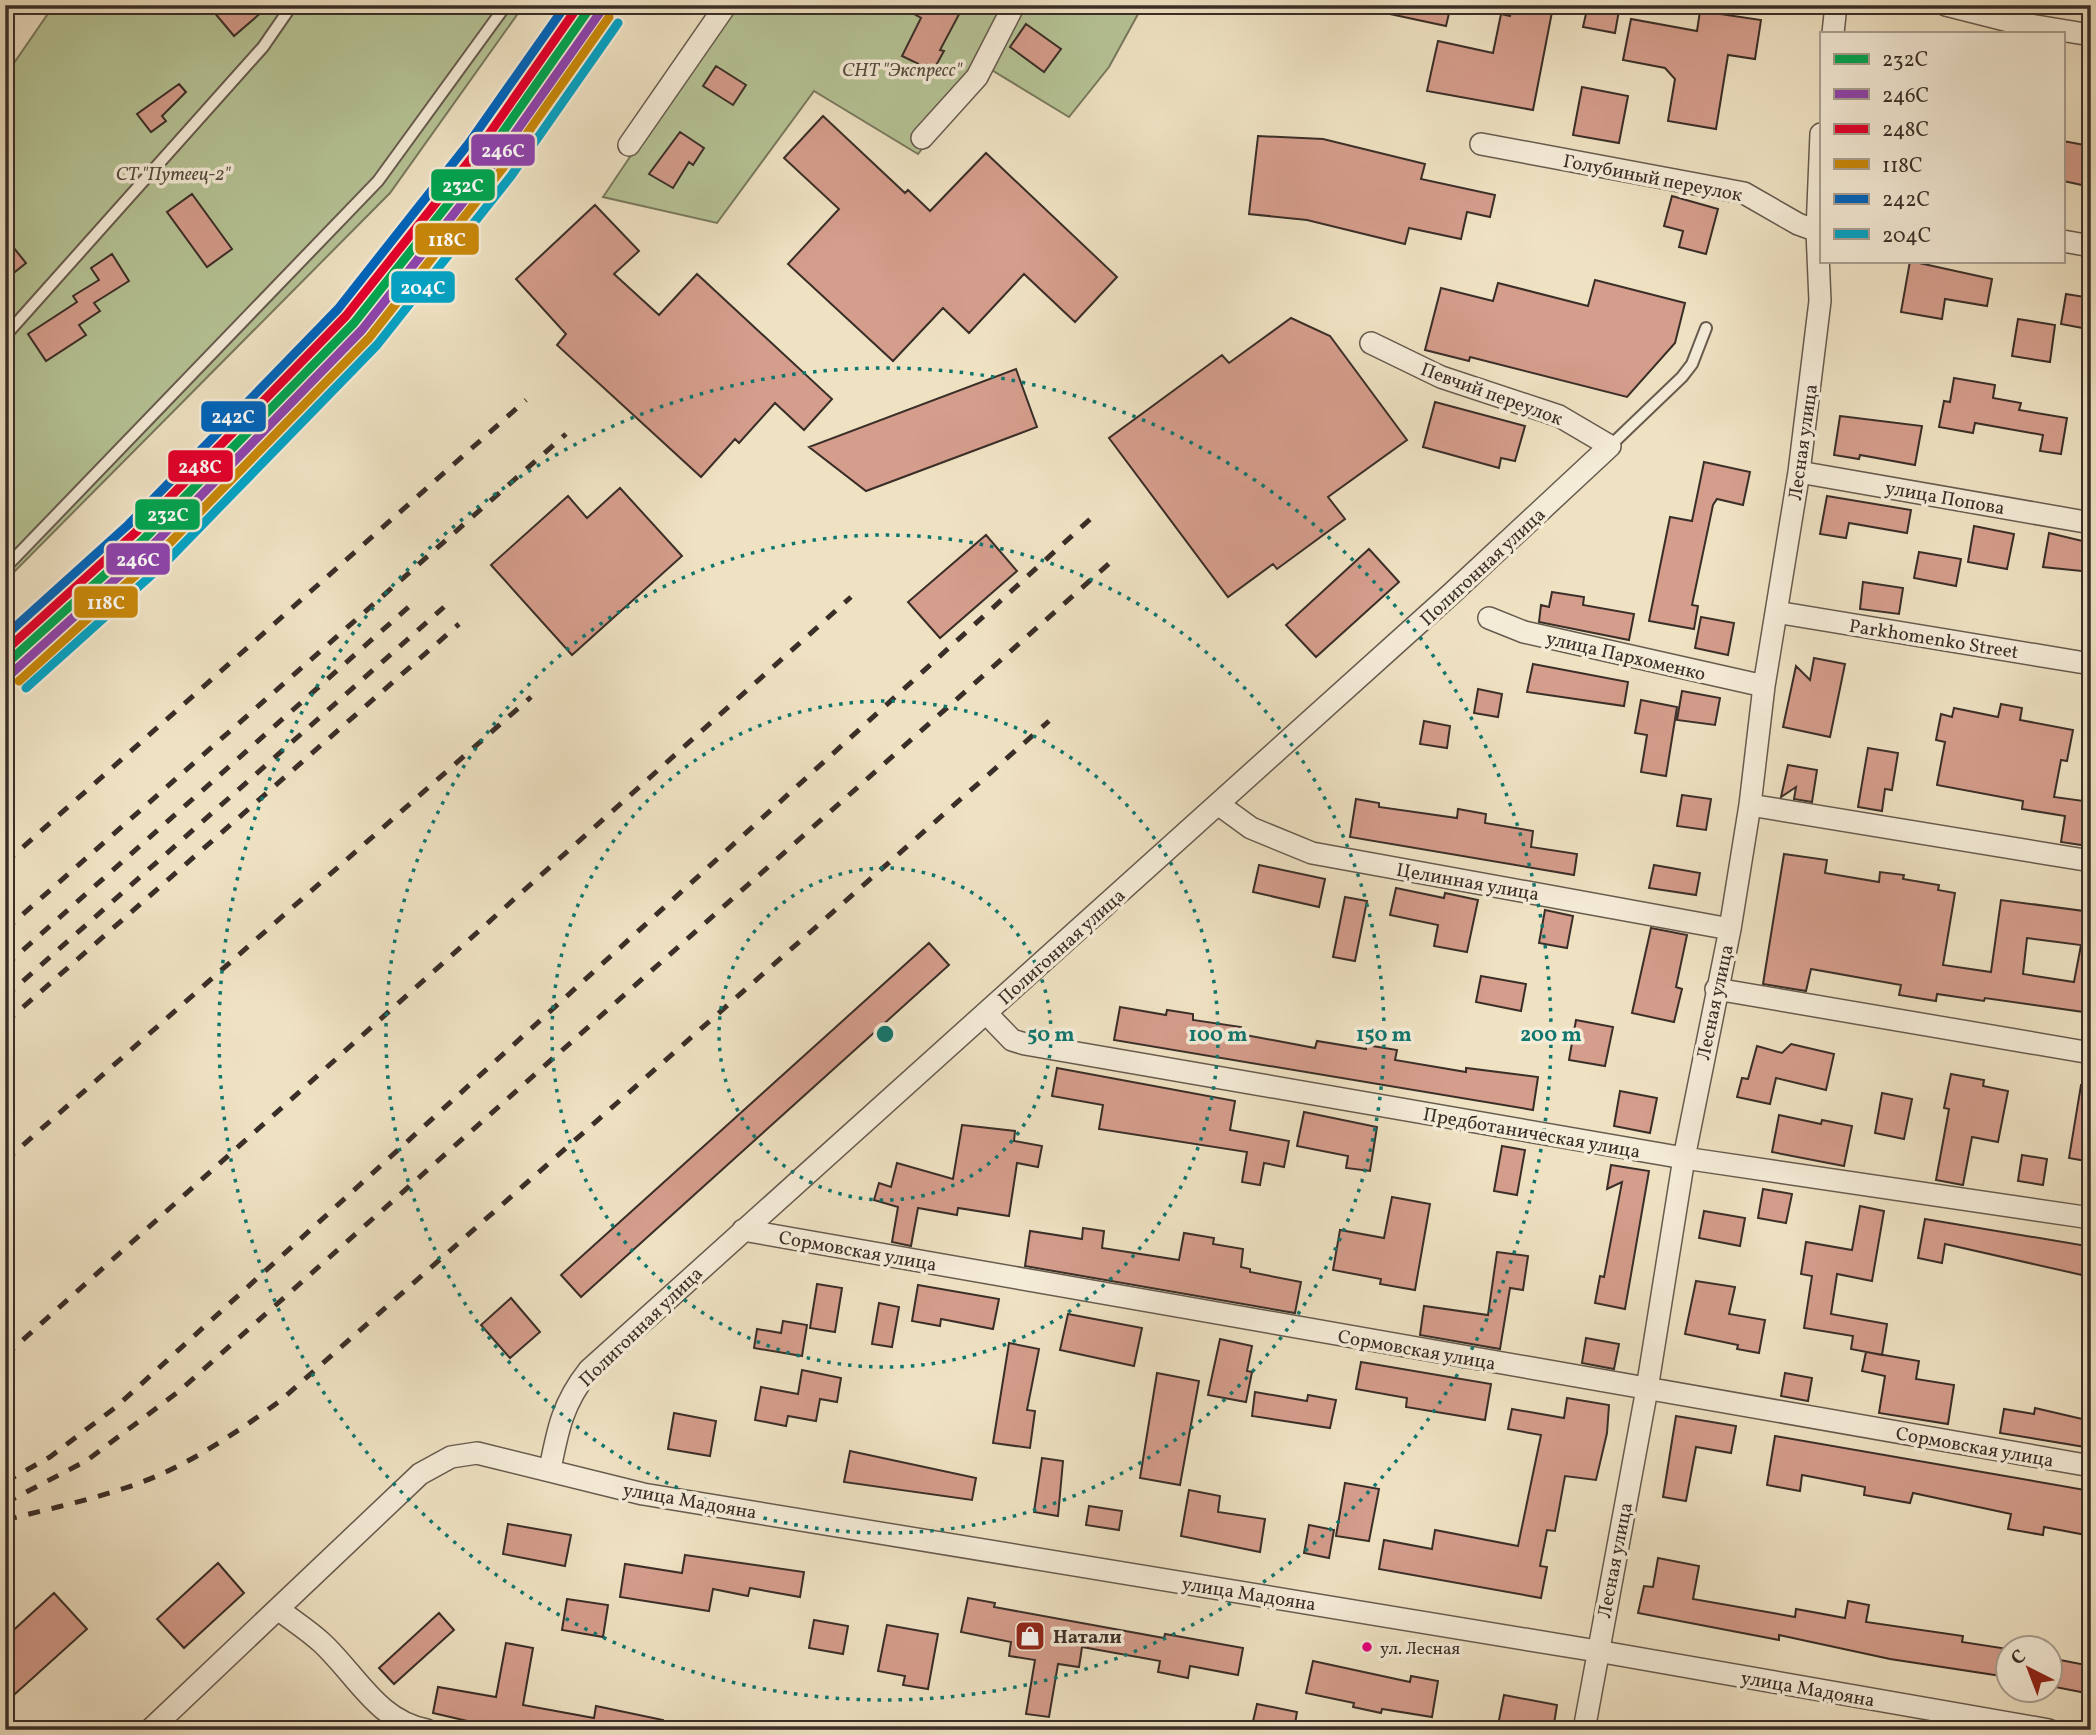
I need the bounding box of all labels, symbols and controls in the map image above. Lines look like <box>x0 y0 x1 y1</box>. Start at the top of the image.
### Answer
legend <box>1820 32 2064 262</box>
text: 232C <box>1882 46 1928 75</box>
park label: СНТ "Экспресс" <box>842 58 963 84</box>
text: 246С <box>1882 82 1929 111</box>
text: 248С <box>1882 116 1929 145</box>
line badge: 246С <box>470 133 536 167</box>
text: 246С <box>481 139 525 165</box>
street label: Голубиный переулок <box>1561 149 1744 209</box>
text: 118С <box>1882 152 1923 181</box>
park label: СТ "Путеец-2" <box>116 162 231 188</box>
line badge: 232C <box>430 168 496 202</box>
text: 232C <box>442 174 484 200</box>
text: 242С <box>1882 186 1930 215</box>
line badge: 118С <box>414 222 480 256</box>
text: 204С <box>1882 222 1931 251</box>
text: 118С <box>428 228 466 254</box>
line badge: 204С <box>390 270 456 304</box>
text: 204С <box>401 276 445 302</box>
street label: Певчий переулок <box>1417 357 1566 433</box>
street label: Лесная улица <box>1783 382 1825 502</box>
line badge: 242С <box>200 400 267 433</box>
text: 242С <box>211 405 255 431</box>
line badge: 248С <box>167 449 234 483</box>
text: 248С <box>178 455 222 481</box>
street label: улица Попова <box>1883 476 2007 522</box>
line badge: 232C <box>134 498 201 531</box>
street label: Полигонная улица <box>1415 502 1552 633</box>
text: 232C <box>147 503 189 529</box>
line badge: 246С <box>105 542 171 576</box>
text: 246С <box>116 548 160 574</box>
line badge: 118С <box>73 585 139 619</box>
text: 118С <box>87 591 125 617</box>
street label: Parkhomenko Street <box>1847 614 2021 666</box>
street label: улица Пархоменко <box>1543 626 1708 688</box>
street label: Целинная улица <box>1394 858 1541 908</box>
street label: Полигонная улица <box>993 883 1132 1012</box>
street label: Лесная улица <box>1691 942 1741 1063</box>
text: 50 m <box>1027 1021 1075 1050</box>
text: 100 m <box>1188 1021 1248 1050</box>
text: 150 m <box>1356 1021 1412 1050</box>
text: 200 m <box>1520 1021 1582 1050</box>
centre of rings <box>873 1022 897 1046</box>
street label: Предботаническая улица <box>1421 1102 1642 1166</box>
street label: Сормовская улица <box>777 1225 939 1279</box>
street label: Полигонная улица <box>574 1261 709 1393</box>
street label: Сормовская улица <box>1336 1324 1498 1378</box>
street label: Сормовская улица <box>1894 1421 2056 1475</box>
street label: улица Мадояна <box>621 1477 759 1527</box>
street label: Лесная улица <box>1592 1500 1640 1620</box>
street label: улица Мадояна <box>1180 1572 1318 1618</box>
shop icon: Натали <box>1013 1619 1047 1653</box>
place label: Натали <box>1053 1625 1122 1651</box>
north arrow <box>1994 1634 2064 1704</box>
place label: ул. Лесная <box>1380 1638 1460 1661</box>
marker: ул. Лесная <box>1360 1640 1374 1654</box>
text: С <box>2006 1644 2032 1672</box>
street label: улица Мадояна <box>1739 1665 1877 1715</box>

